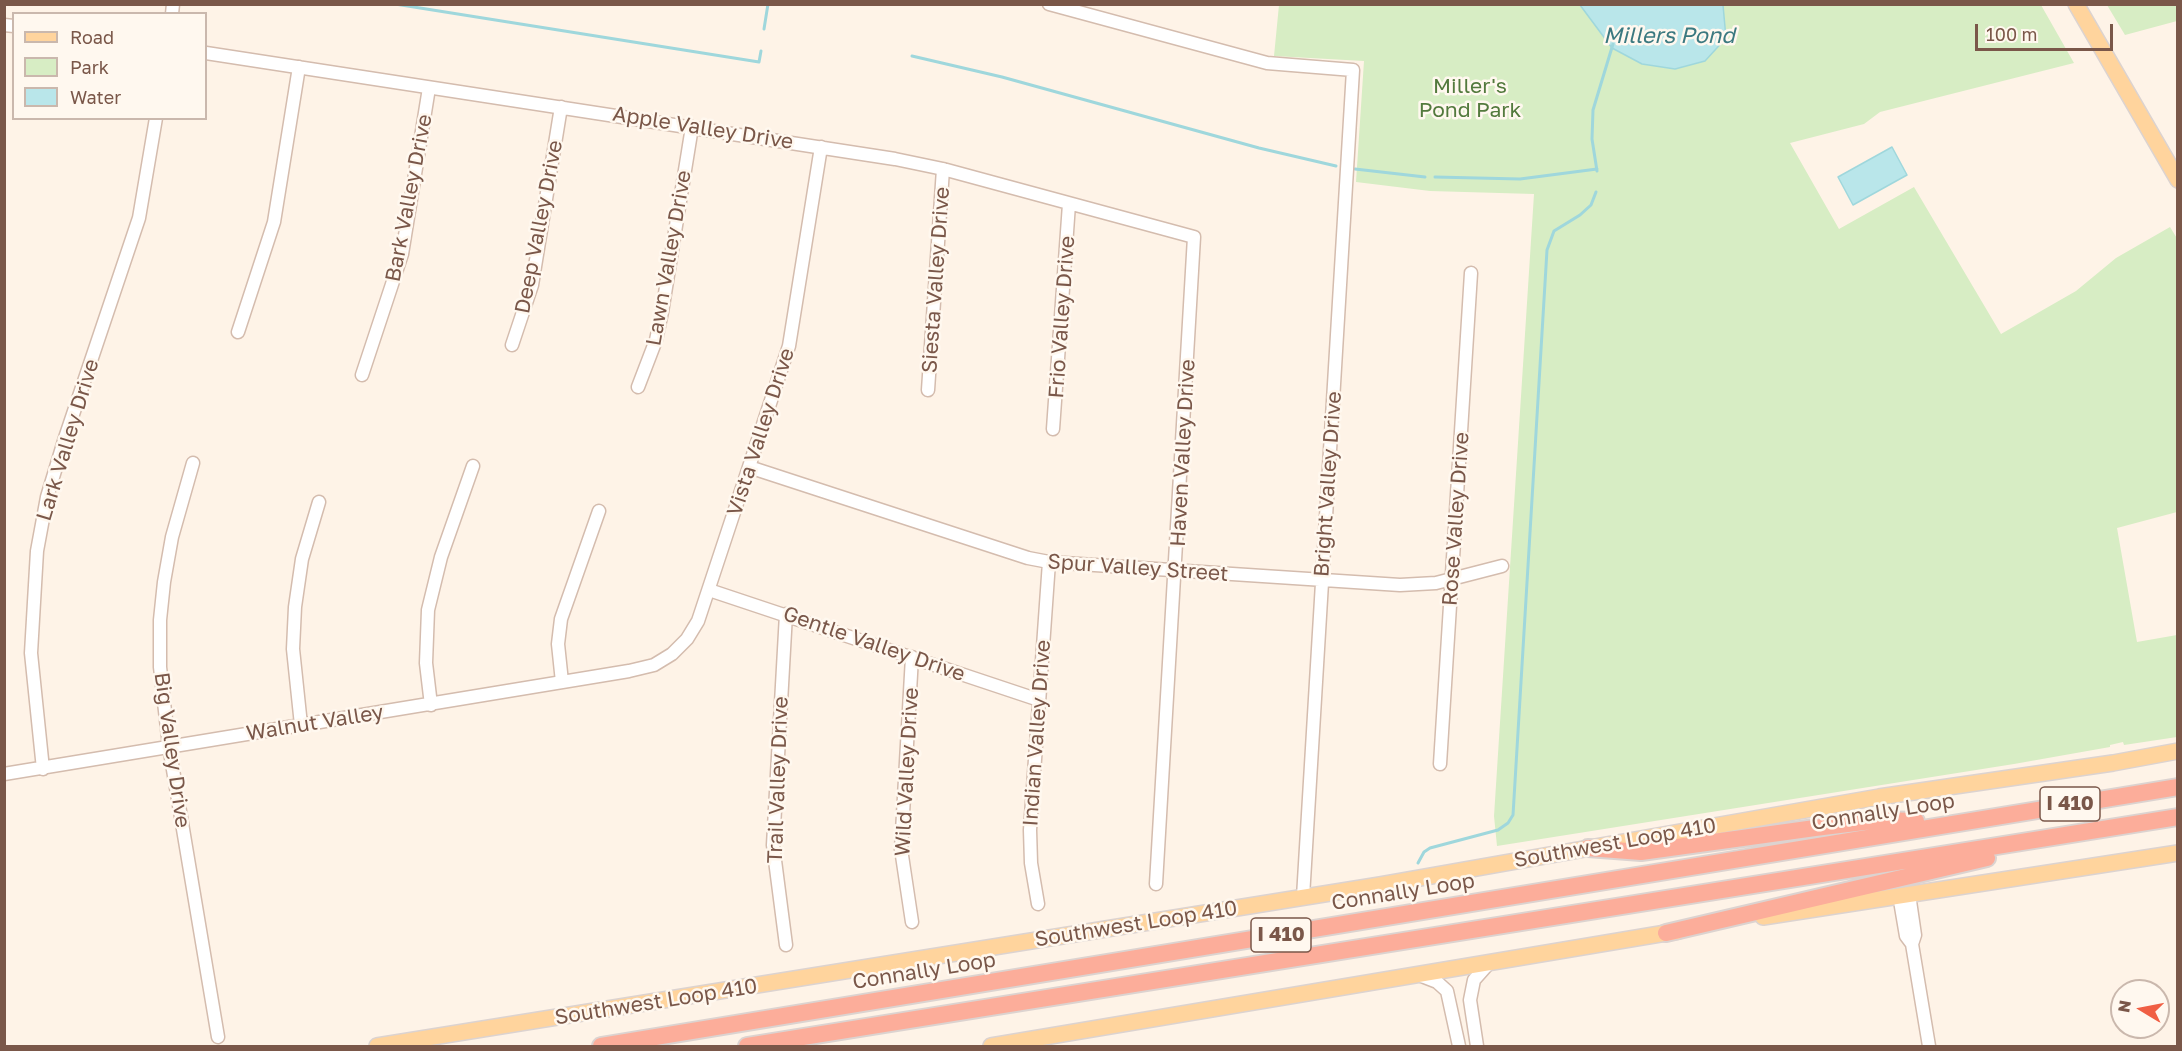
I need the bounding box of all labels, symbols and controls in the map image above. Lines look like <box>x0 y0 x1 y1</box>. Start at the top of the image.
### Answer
legend <box>12 12 207 120</box>
scale bar <box>1978 12 2116 50</box>
water label: Millers Pond <box>1603 23 1735 49</box>
text: 100 m <box>1986 23 2037 45</box>
text: Road <box>70 26 114 48</box>
text: Park <box>70 56 109 78</box>
park label: Miller's Pond Park <box>1419 73 1521 123</box>
text: Water <box>70 86 121 108</box>
street label: Apple Valley Drive <box>611 101 795 155</box>
street label: Bark Valley Drive <box>380 112 438 284</box>
street label: Deep Valley Drive <box>510 138 568 316</box>
street label: Lawn Valley Drive <box>641 168 697 348</box>
street label: Siesta Valley Drive <box>917 186 955 374</box>
street label: Frio Valley Drive <box>1044 235 1080 399</box>
street label: Vista Valley Drive <box>722 345 800 519</box>
street label: Lark Valley Drive <box>31 356 105 524</box>
street label: Haven Valley Drive <box>1166 359 1200 547</box>
street label: Bright Valley Drive <box>1309 390 1347 578</box>
street label: Rose Valley Drive <box>1437 431 1475 607</box>
street label: Spur Valley Street <box>1047 549 1229 587</box>
street label: Gentle Valley Drive <box>780 601 968 687</box>
street label: Indian Valley Drive <box>1018 639 1056 827</box>
street label: Big Valley Drive <box>149 671 195 829</box>
street label: Wild Valley Drive <box>890 687 924 857</box>
street label: Trail Valley Drive <box>762 696 794 864</box>
street label: Walnut Valley <box>245 700 385 746</box>
road number: I 410 <box>2040 787 2100 821</box>
street label: Connally Loop <box>1810 788 1956 836</box>
street label: Southwest Loop 410 <box>1512 813 1718 873</box>
street label: Connally Loop <box>1330 868 1476 916</box>
street label: Southwest Loop 410 <box>1033 896 1239 952</box>
road number: I 410 <box>1251 918 1311 952</box>
street label: Connally Loop <box>851 947 997 995</box>
street label: Southwest Loop 410 <box>553 974 759 1030</box>
north arrow <box>2110 979 2170 1039</box>
text: N <box>2113 998 2135 1014</box>

